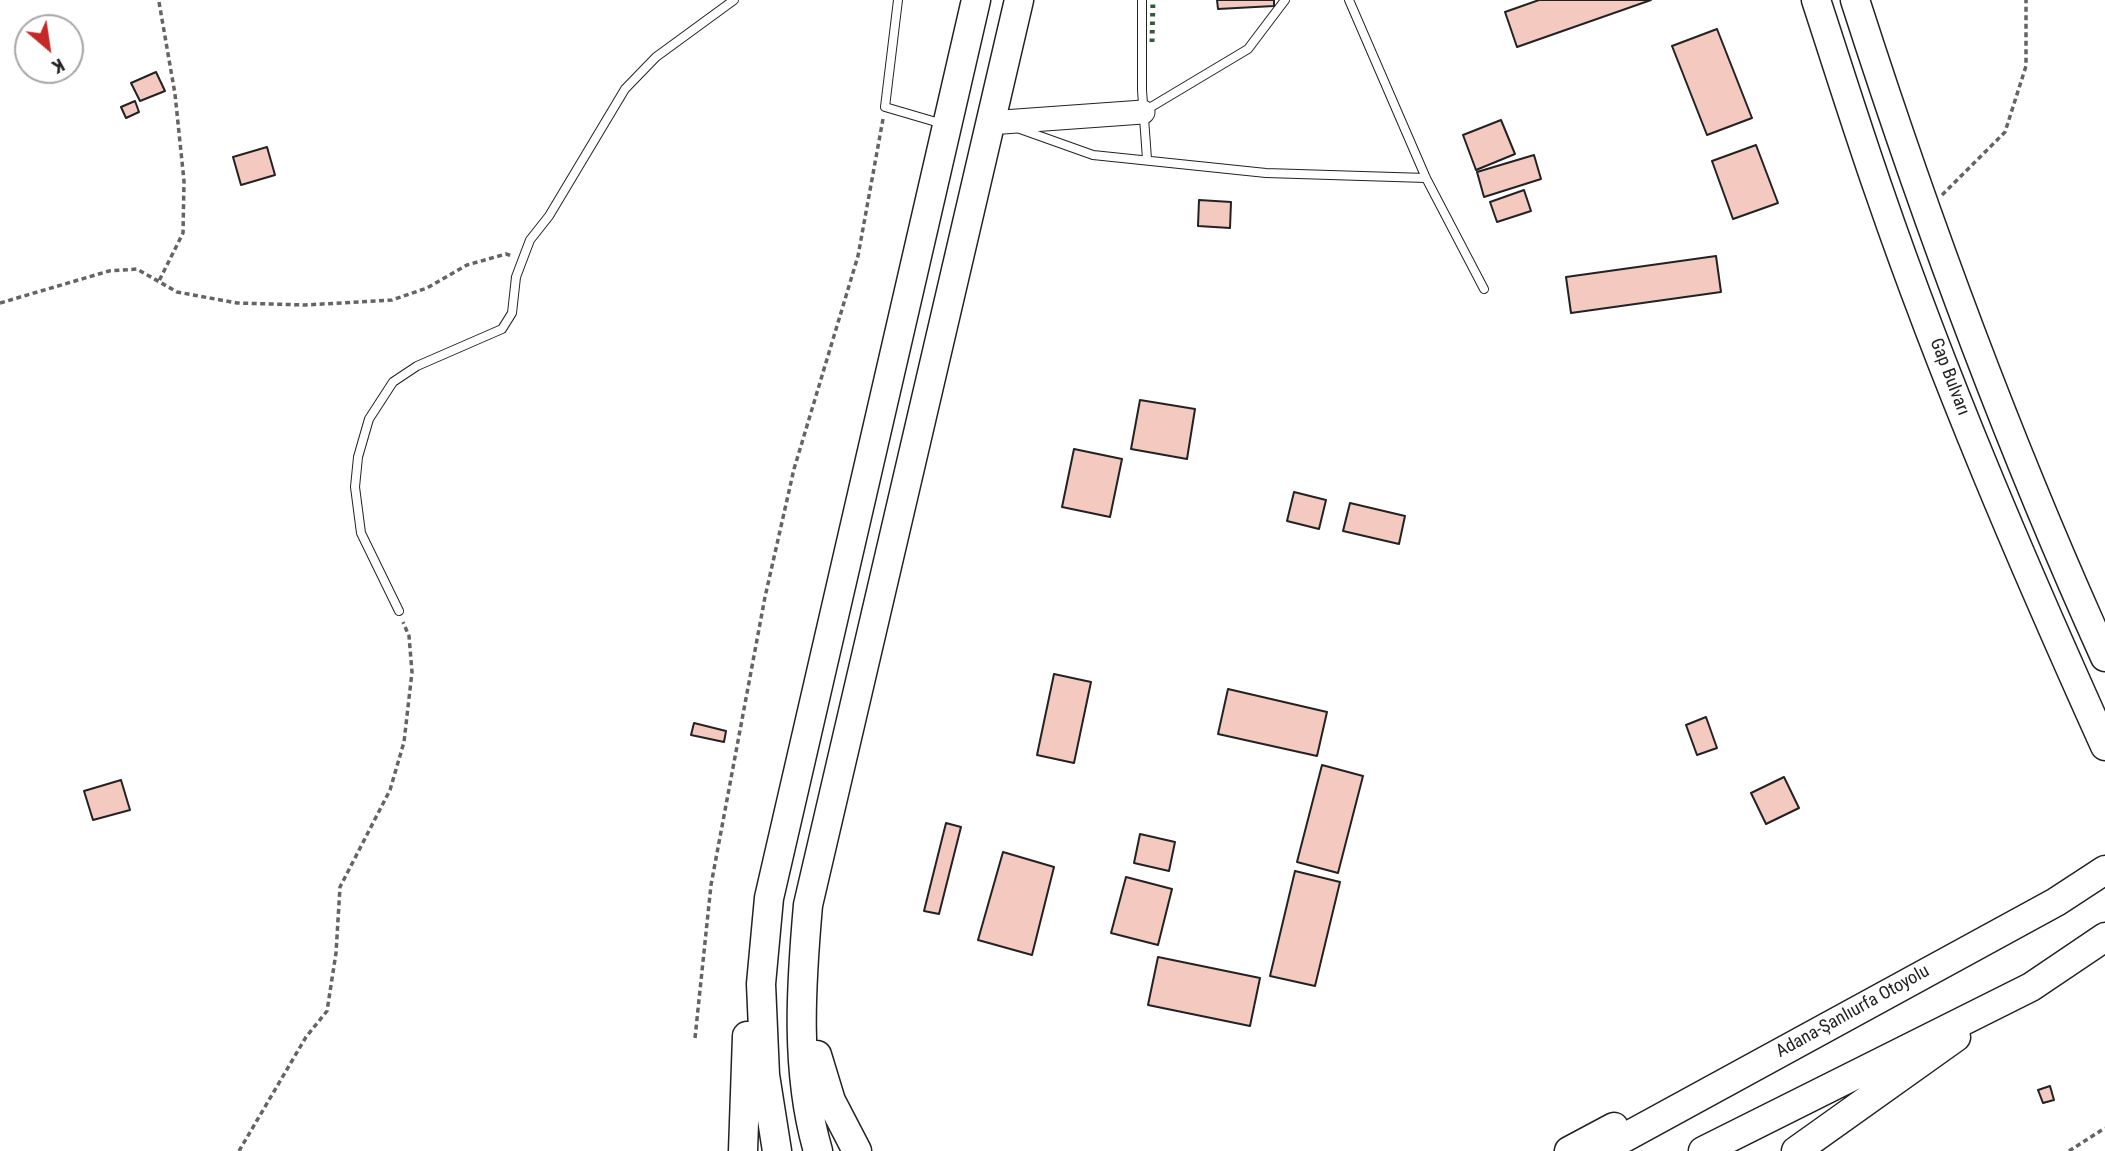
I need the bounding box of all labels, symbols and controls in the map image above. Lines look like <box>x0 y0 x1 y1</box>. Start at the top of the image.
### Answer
north arrow <box>14 14 84 84</box>
text: K <box>48 53 69 79</box>
street label: Gap Bulvarı <box>1924 335 1974 419</box>
street label: Adana-Şanlıurfa Otoyolu <box>1773 961 1933 1063</box>

